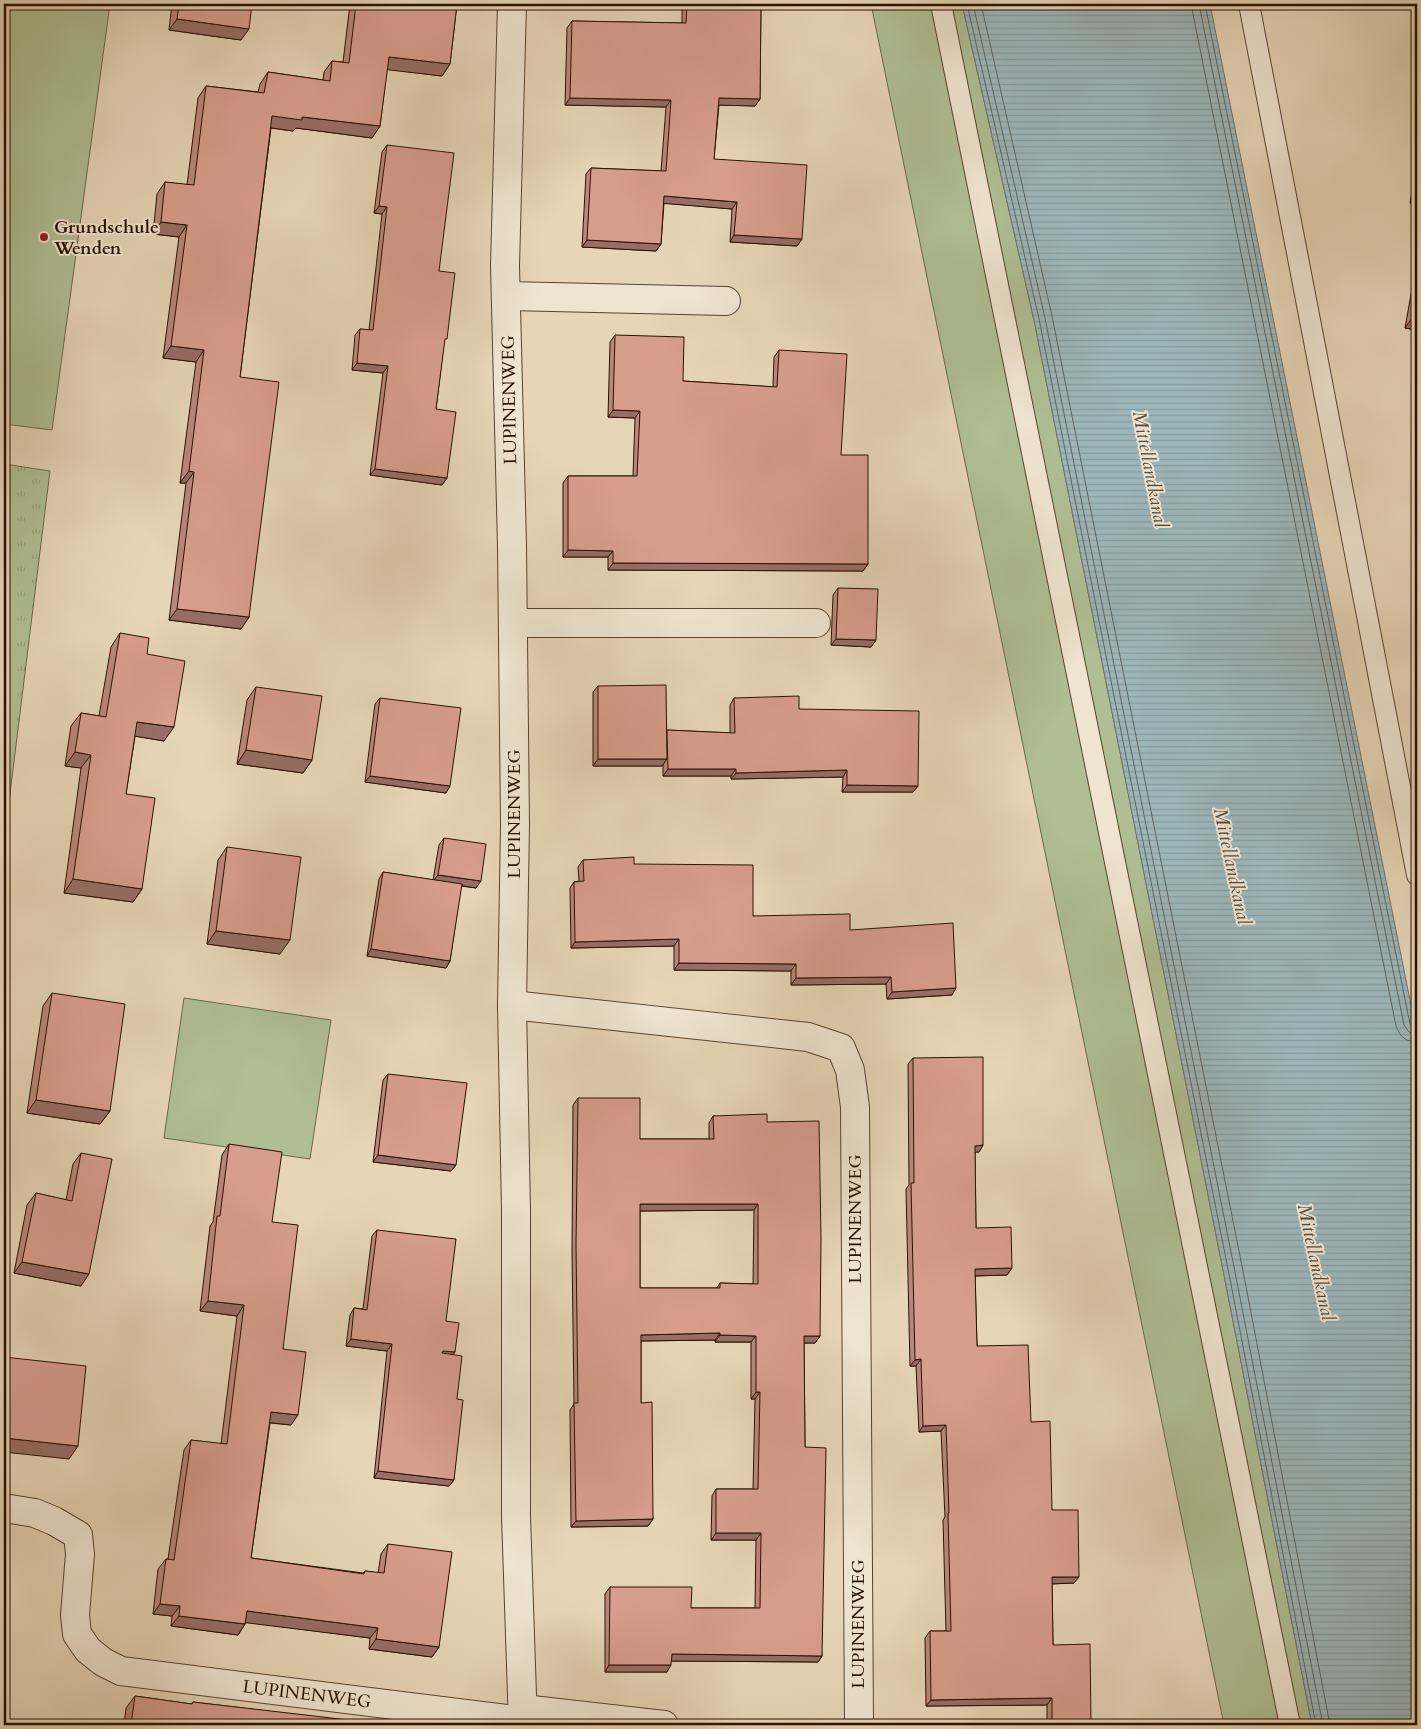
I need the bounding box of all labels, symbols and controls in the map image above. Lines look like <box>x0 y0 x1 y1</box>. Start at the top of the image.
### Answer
place label: Grundschule Wenden <box>53 215 159 261</box>
marker: Grundschule Wenden <box>38 231 50 243</box>
street label: LUPINENWEG <box>496 335 523 465</box>
water label: Mittellandkanal <box>1126 408 1174 531</box>
street label: LUPINENWEG <box>502 749 527 879</box>
water label: Mittellandkanal <box>1207 805 1257 928</box>
street label: LUPINENWEG <box>843 1154 868 1284</box>
water label: Mittellandkanal <box>1291 1201 1341 1324</box>
street label: LUPINENWEG <box>846 1559 871 1689</box>
street label: LUPINENWEG <box>241 1674 373 1715</box>

